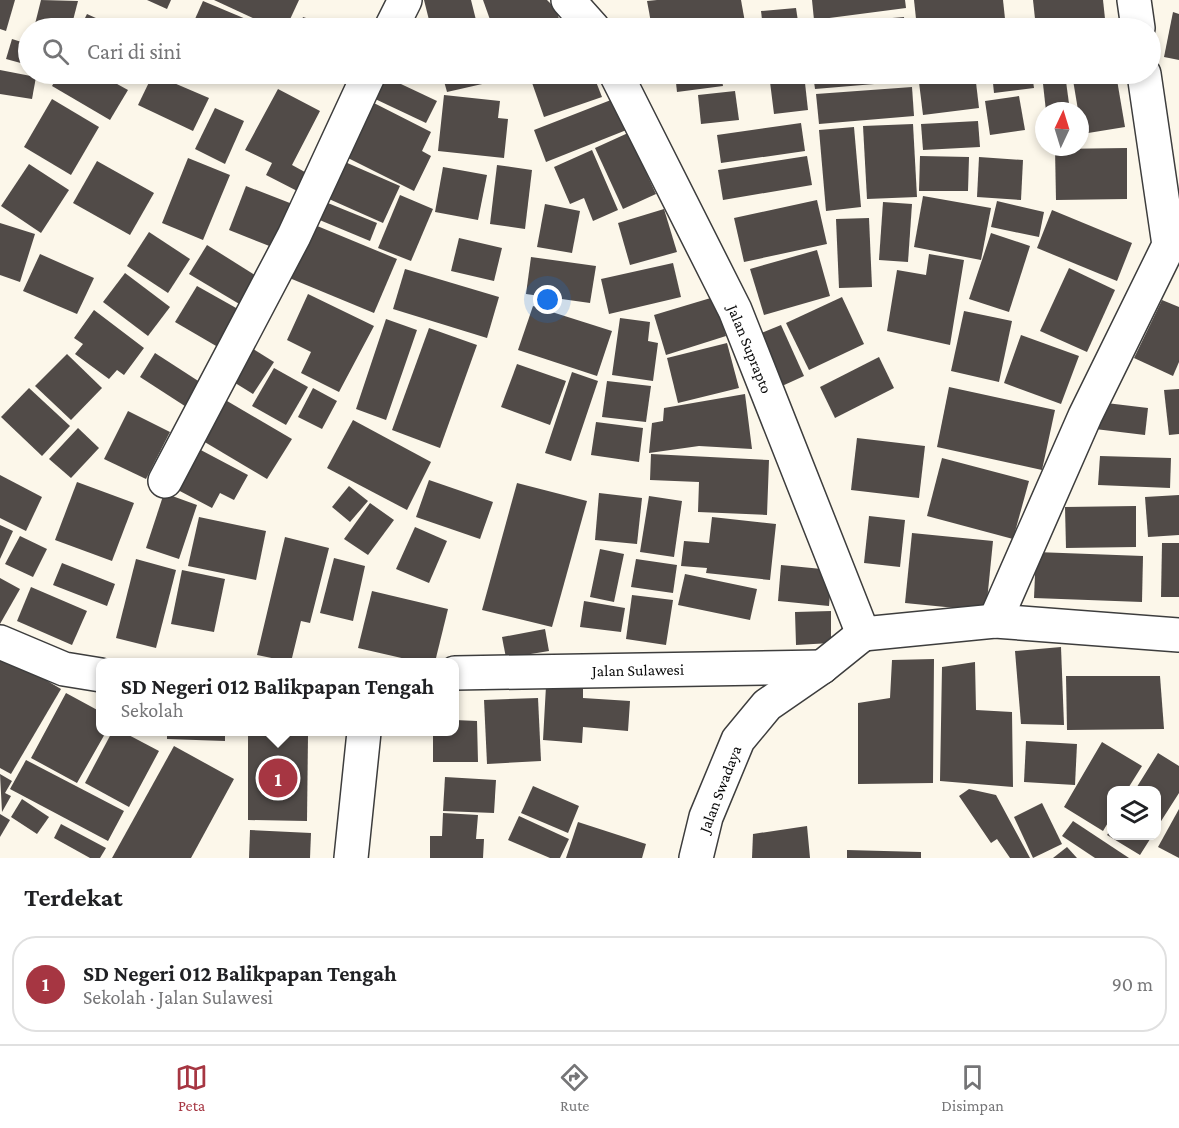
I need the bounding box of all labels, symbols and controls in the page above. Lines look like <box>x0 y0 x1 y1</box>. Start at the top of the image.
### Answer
search box <box>18 18 1161 84</box>
icon: search <box>39 35 72 68</box>
text: Cari di sini <box>87 39 181 64</box>
north arrow <box>1035 102 1089 156</box>
your location <box>533 285 562 314</box>
street label: Jalan Suprapto <box>723 300 776 396</box>
popup <box>96 658 459 736</box>
street label: Jalan Sulawesi <box>590 661 684 680</box>
text: SD Negeri 012 Balikpapan Tengah <box>121 674 434 699</box>
text: Sekolah <box>121 699 183 721</box>
street label: Jalan Swadaya <box>695 742 746 837</box>
pin: 1 <box>258 756 298 800</box>
map controls <box>1107 786 1161 840</box>
button: layers <box>1107 786 1161 840</box>
text: Terdekat <box>24 883 123 912</box>
text: SD Negeri 012 Balikpapan Tengah <box>83 961 397 986</box>
text: 1 <box>42 973 49 995</box>
text: 90 m <box>1112 973 1153 995</box>
text: Sekolah · Jalan Sulawesi <box>83 986 273 1008</box>
tab: Peta <box>175 1061 208 1114</box>
tab: Rute <box>558 1061 591 1114</box>
tab: Disimpan <box>941 1061 1004 1114</box>

